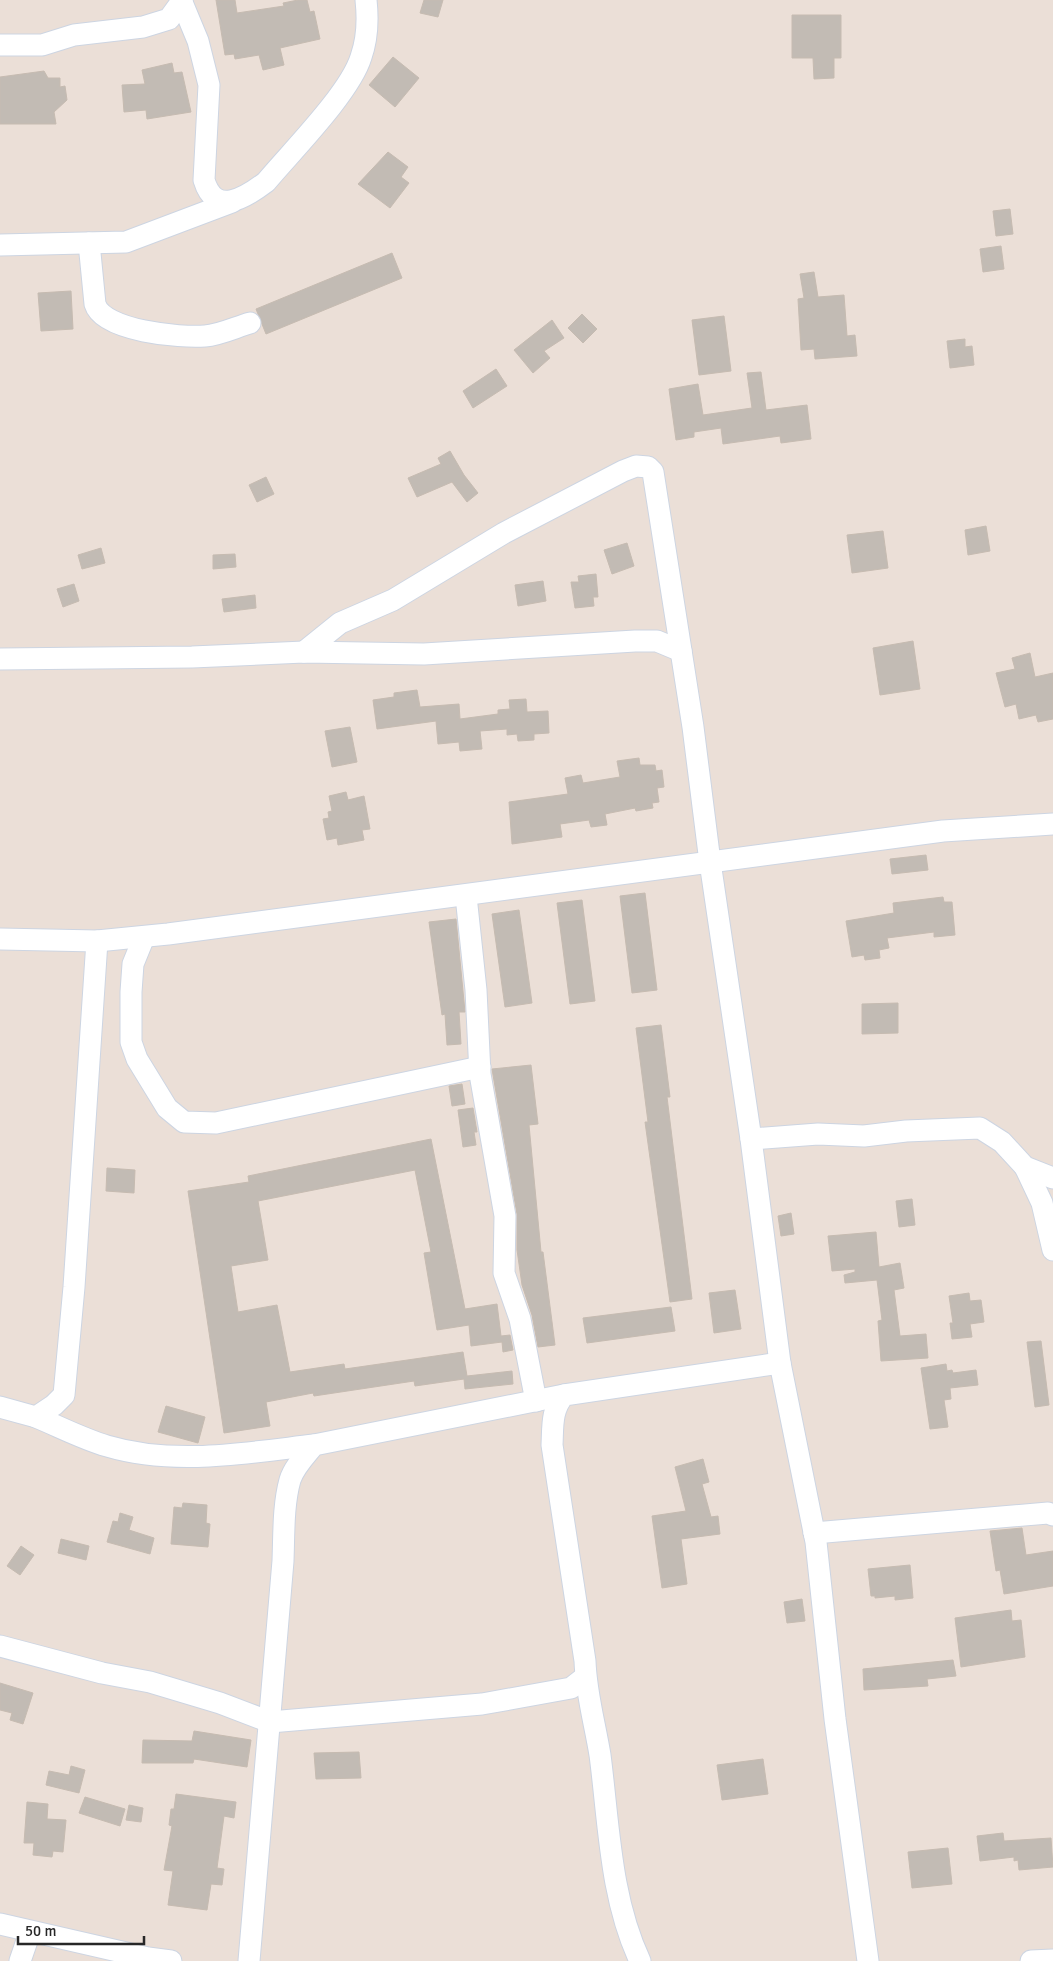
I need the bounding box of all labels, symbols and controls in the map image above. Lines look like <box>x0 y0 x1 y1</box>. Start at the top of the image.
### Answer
scale bar <box>18 1914 144 1946</box>
text: 50 m <box>25 1922 56 1940</box>

